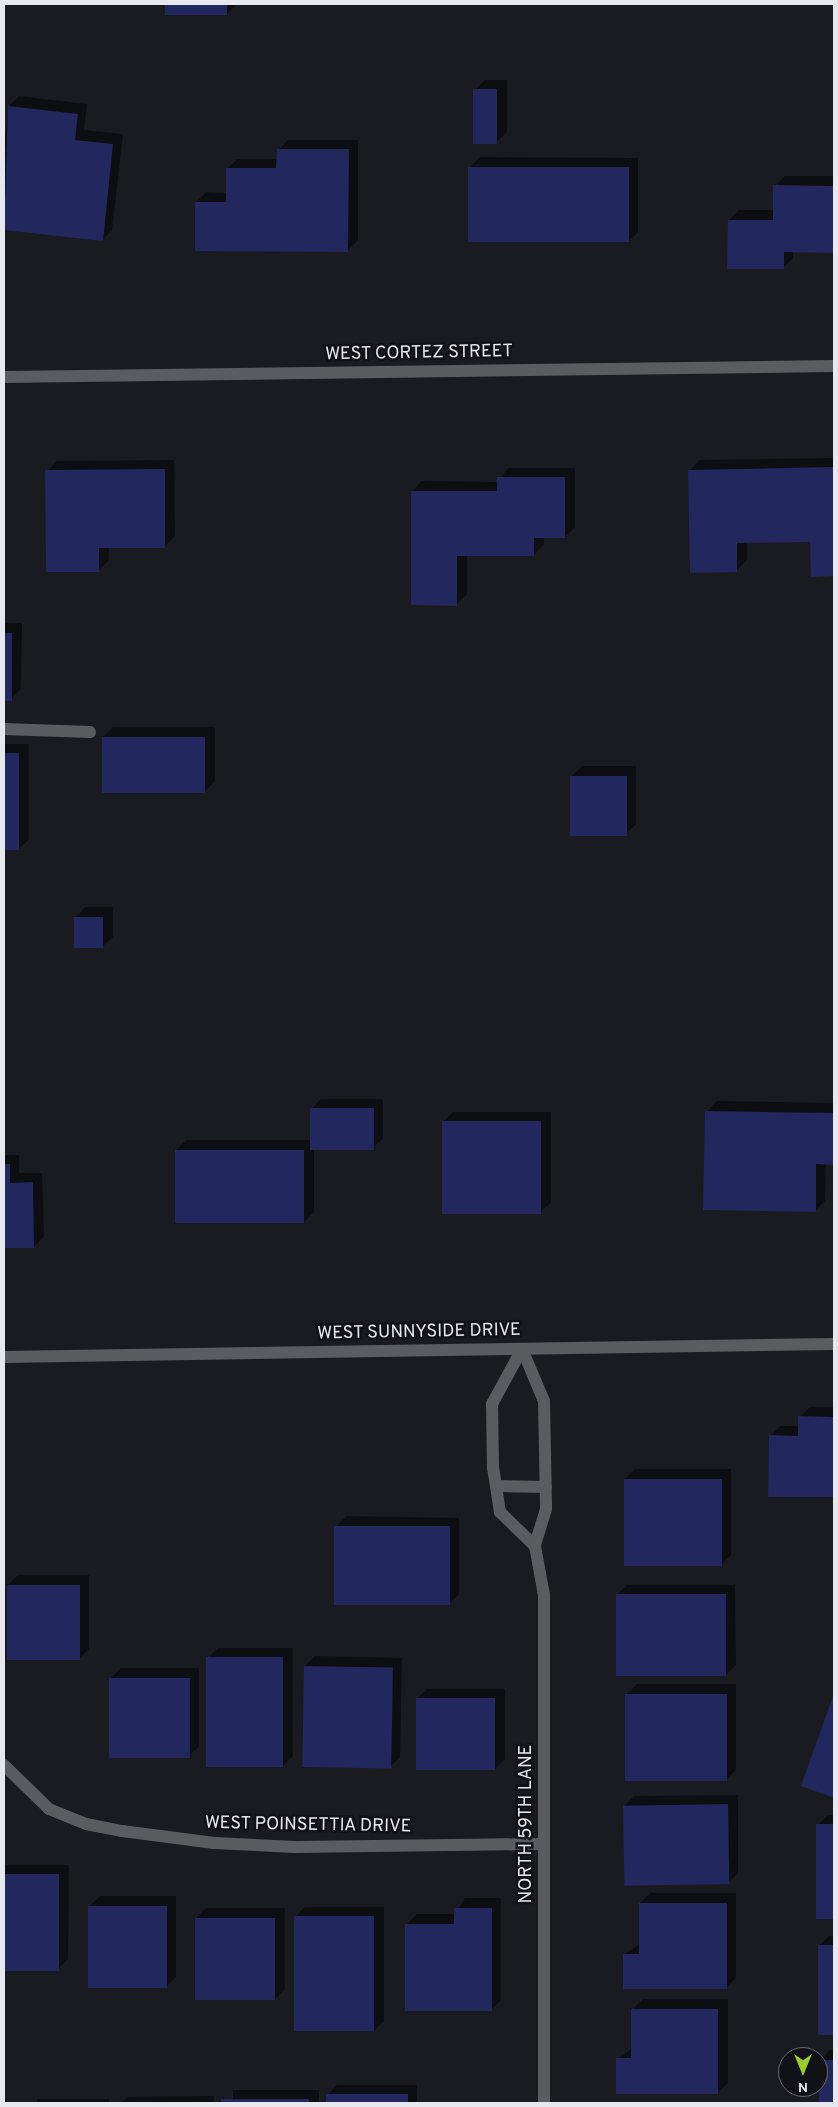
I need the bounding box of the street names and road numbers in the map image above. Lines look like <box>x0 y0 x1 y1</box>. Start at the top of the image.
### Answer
street label: WEST CORTEZ STREET <box>325 342 513 366</box>
street label: WEST SUNNYSIDE DRIVE <box>317 1320 521 1346</box>
street label: NORTH 59TH LANE <box>516 1745 538 1903</box>
street label: WEST POINSETTIA DRIVE <box>204 1813 412 1839</box>

